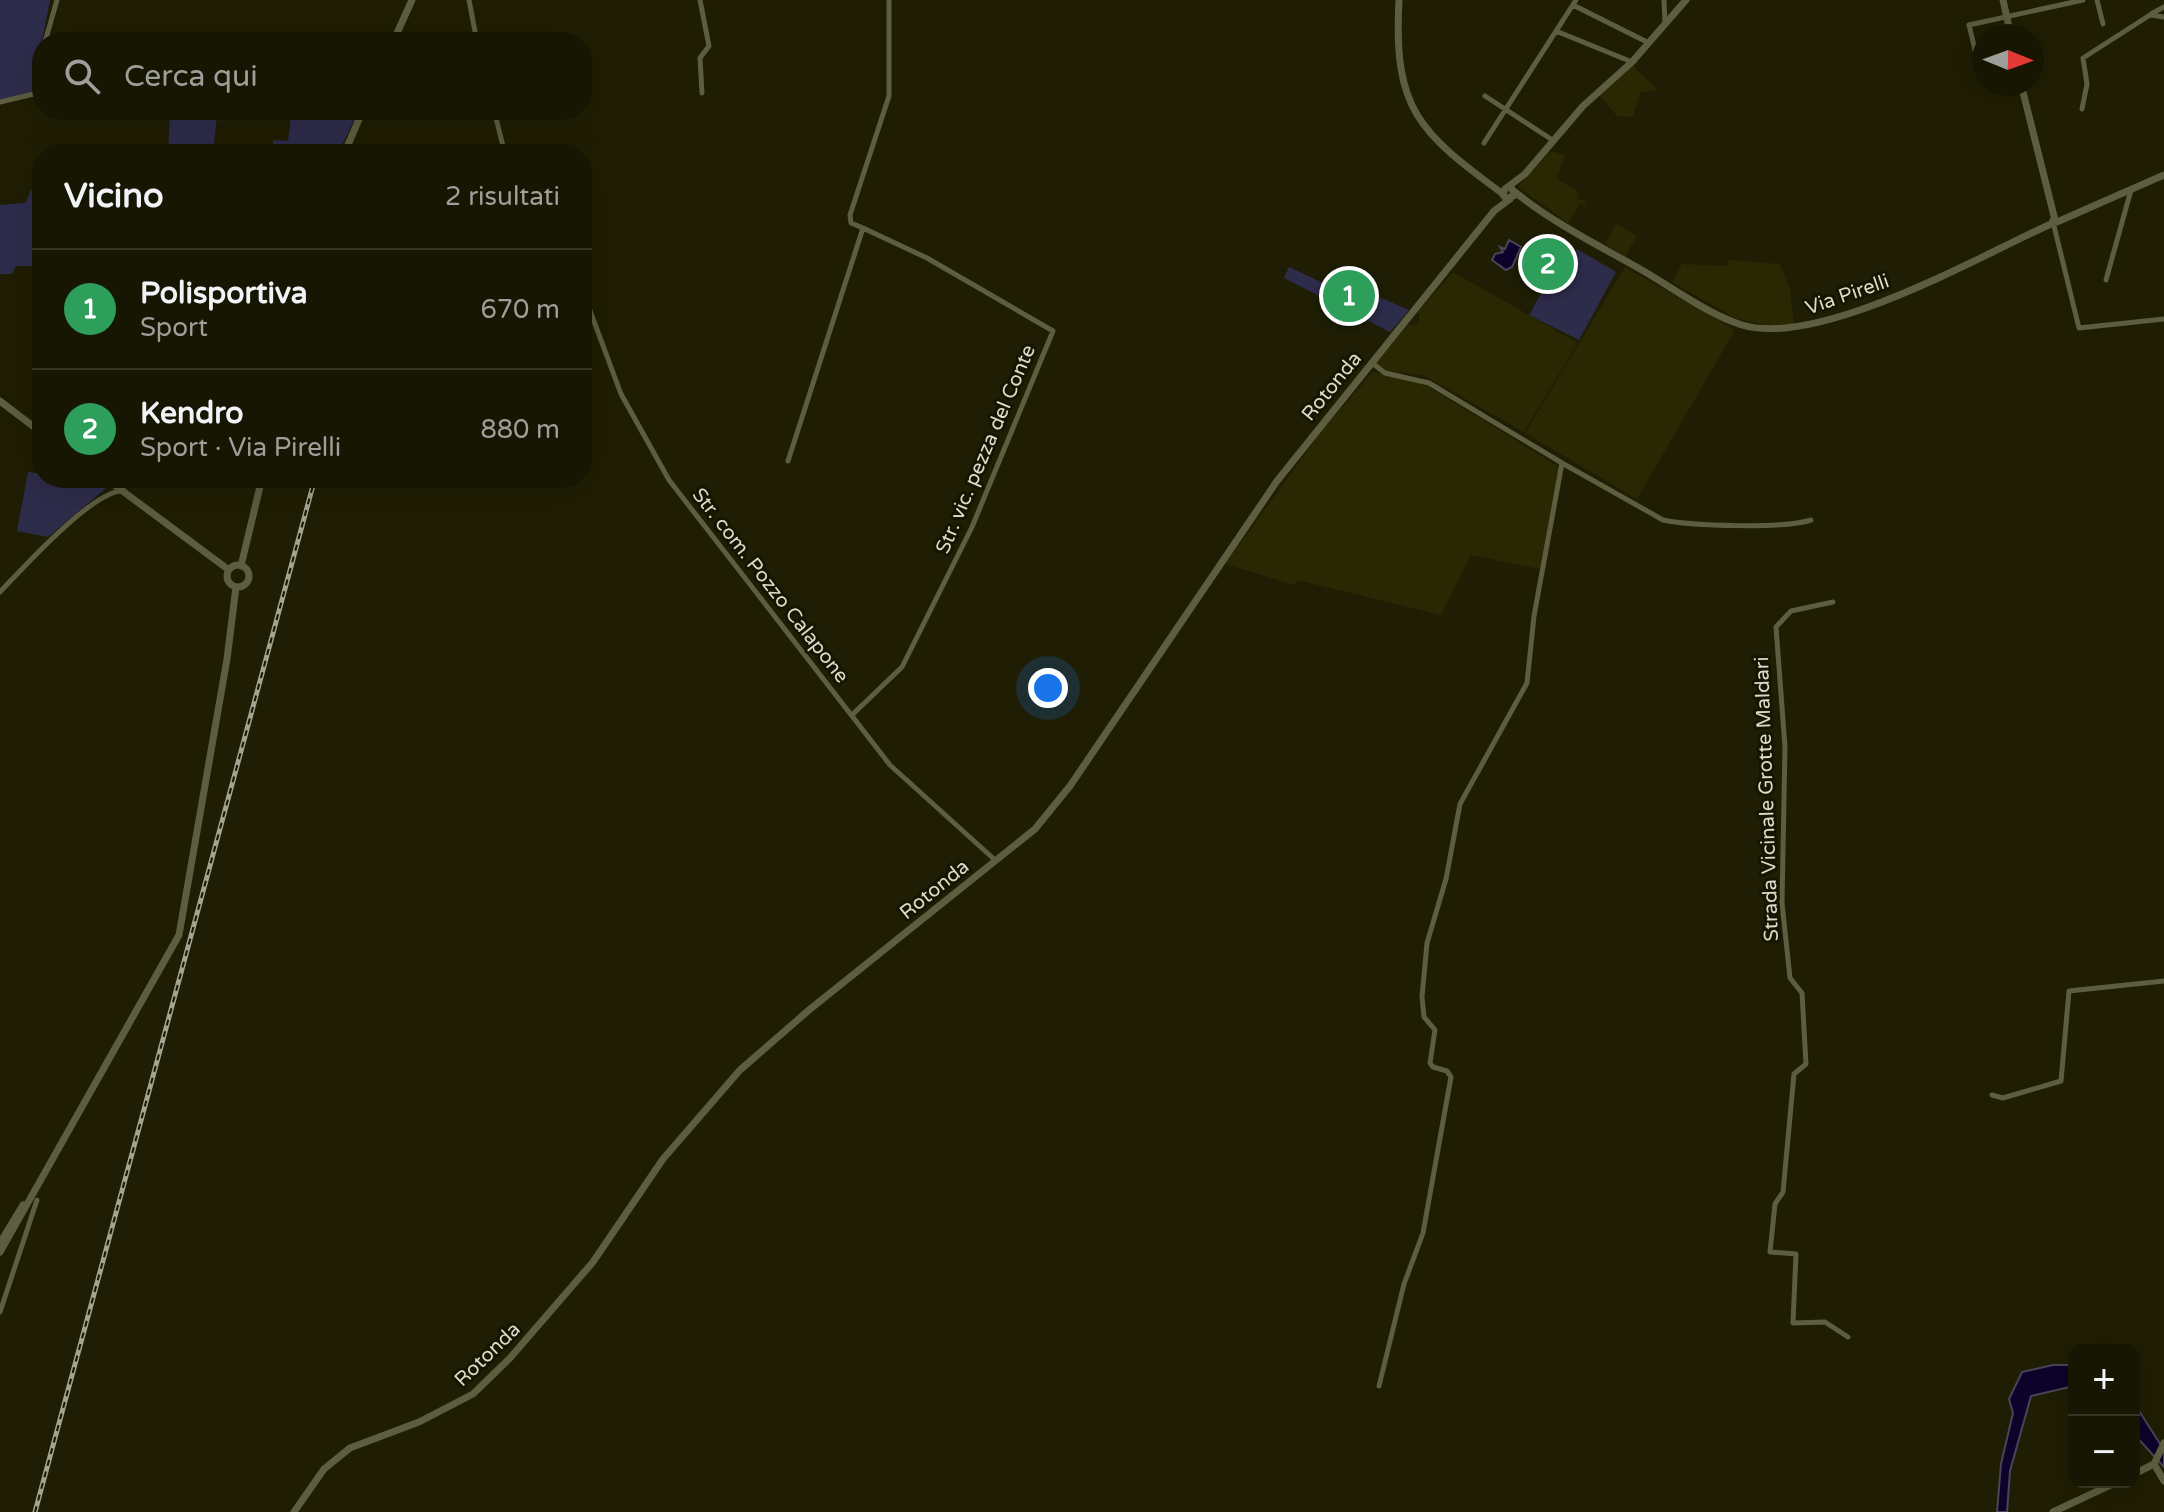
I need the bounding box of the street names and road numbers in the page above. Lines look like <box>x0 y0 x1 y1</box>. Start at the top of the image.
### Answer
street label: Via Pirelli <box>1802 269 1892 320</box>
street label: Str. vic. pezza del Conte <box>931 341 1041 557</box>
street label: Rotonda <box>1297 347 1367 426</box>
street label: Str. com. Pozzo Calapone <box>687 483 854 688</box>
street label: Strada Vicinale Grotte Maldari <box>1750 656 1784 942</box>
street label: Rotonda <box>895 855 974 925</box>
street label: Rotonda <box>450 1318 526 1392</box>

